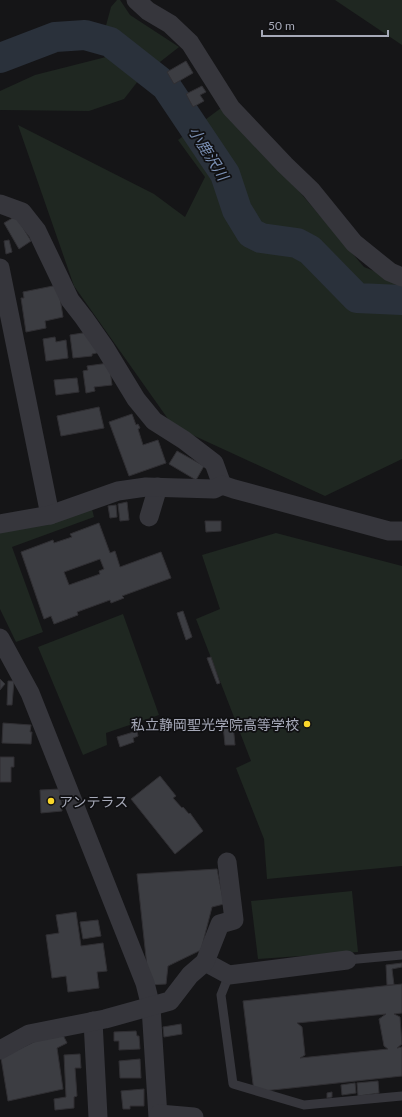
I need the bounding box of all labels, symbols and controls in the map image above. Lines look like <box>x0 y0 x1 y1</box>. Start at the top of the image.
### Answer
scale bar <box>262 12 388 38</box>
text: 50 m <box>268 18 295 33</box>
water label: 小鹿沢川 <box>185 123 234 185</box>
place label: 私立静岡聖光学院高等学校 <box>131 716 299 733</box>
marker: 私立静岡聖光学院高等学校 <box>302 719 312 729</box>
place label: アンテラス <box>59 793 128 810</box>
marker: アンテラス <box>46 796 56 806</box>

